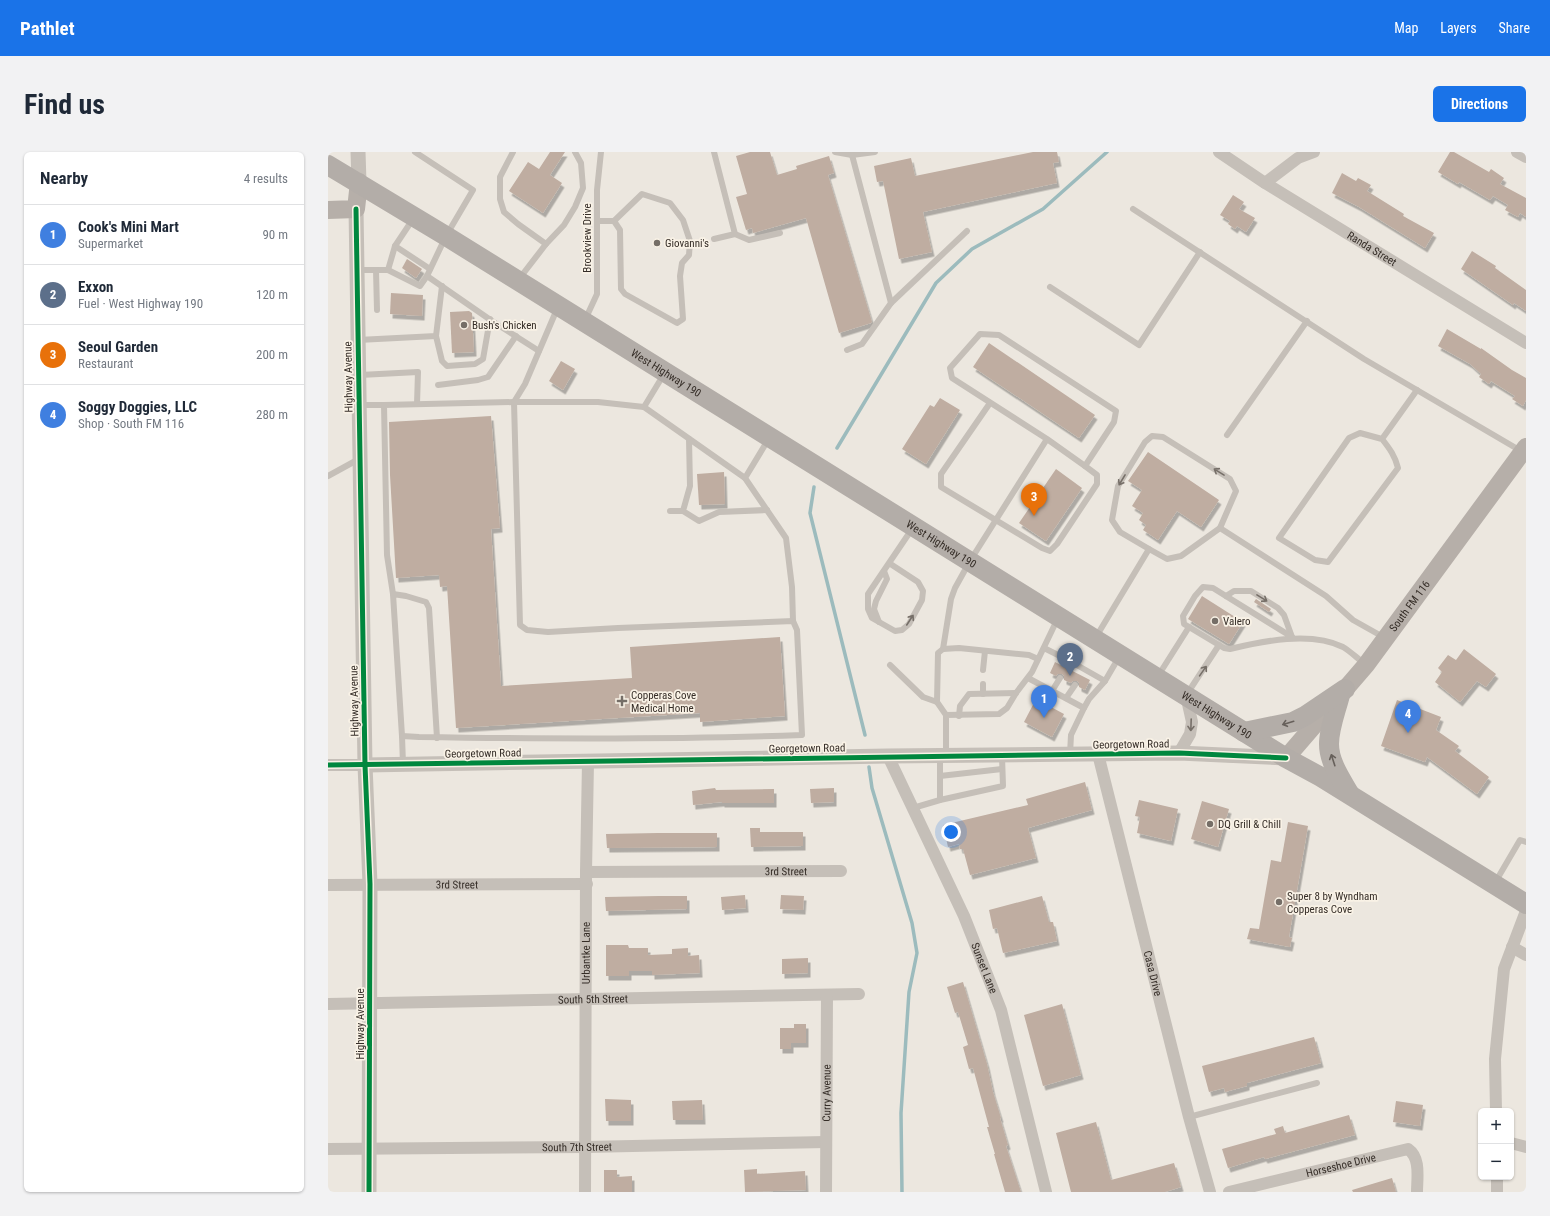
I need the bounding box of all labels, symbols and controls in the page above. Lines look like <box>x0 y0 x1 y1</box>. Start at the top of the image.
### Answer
text: Pathlet <box>20 17 75 40</box>
text: Map <box>1394 20 1418 36</box>
text: Layers <box>1440 20 1477 36</box>
text: Share <box>1499 20 1530 36</box>
button: Directions <box>1433 86 1526 122</box>
text: Find us <box>24 88 105 121</box>
text: Nearby <box>40 168 88 188</box>
text: 4 results <box>244 171 288 186</box>
street label: Brookview Drive <box>581 203 594 273</box>
text: Cook's Mini Mart <box>78 218 179 236</box>
text: 1 <box>50 227 56 242</box>
text: 90 m <box>262 227 288 242</box>
street label: Randa Street <box>1345 229 1399 269</box>
text: Supermarket <box>78 236 143 251</box>
place label: Giovanni's <box>665 237 709 250</box>
marker: Giovanni's <box>652 238 662 248</box>
text: Exxon <box>78 278 113 296</box>
text: 2 <box>50 287 56 302</box>
text: 120 m <box>256 287 288 302</box>
text: Fuel · West Highway 190 <box>78 296 203 311</box>
place label: Bush's Chicken <box>472 319 537 332</box>
marker: Bush's Chicken <box>459 320 469 330</box>
text: Seoul Garden <box>78 338 158 356</box>
street label: Highway Avenue <box>341 341 356 413</box>
text: 3 <box>50 347 56 362</box>
text: 200 m <box>256 347 288 362</box>
street label: West Highway 190 <box>629 347 703 400</box>
text: Restaurant <box>78 356 133 371</box>
text: Soggy Doggies, LLC <box>78 398 197 416</box>
text: 4 <box>50 407 56 422</box>
text: 280 m <box>256 407 288 422</box>
text: Shop · South FM 116 <box>78 416 184 431</box>
one-way arrow <box>1213 468 1224 476</box>
one-way arrow <box>1118 474 1126 486</box>
pin: 3 <box>1021 483 1047 516</box>
street label: West Highway 190 <box>904 518 979 571</box>
street label: South FM 116 <box>1387 578 1433 634</box>
one-way arrow <box>1256 594 1267 602</box>
one-way arrow <box>907 614 915 626</box>
place label: Valero <box>1223 615 1251 628</box>
marker: Valero <box>1210 616 1220 626</box>
pin: 2 <box>1057 643 1083 676</box>
street label: Highway Avenue <box>347 665 362 737</box>
one-way arrow <box>1199 666 1207 677</box>
pin: 1 <box>1031 685 1057 718</box>
place label: Copperas Cove Medical Home <box>631 689 696 715</box>
street label: West Highway 190 <box>1179 689 1254 742</box>
marker: Copperas Cove Medical Home <box>616 695 628 707</box>
pin: 4 <box>1395 700 1421 733</box>
one-way arrow <box>1187 718 1194 731</box>
one-way arrow <box>1282 720 1295 727</box>
street label: Georgetown Road <box>1093 737 1169 752</box>
street label: Georgetown Road <box>769 741 845 756</box>
street label: Georgetown Road <box>445 746 521 761</box>
one-way arrow <box>1328 755 1336 767</box>
place label: DQ Grill & Chill <box>1218 818 1281 831</box>
marker: DQ Grill & Chill <box>1205 819 1215 829</box>
your location <box>941 822 961 842</box>
street label: 3rd Street <box>765 865 807 878</box>
street label: 3rd Street <box>436 878 478 892</box>
place label: Super 8 by Wyndham Copperas Cove <box>1287 890 1378 916</box>
marker: Super 8 by Wyndham Copperas Cove <box>1274 897 1284 907</box>
street label: Urbantke Lane <box>580 922 593 984</box>
street label: Sunset Lane <box>968 941 1000 995</box>
street label: Casa Drive <box>1141 949 1164 997</box>
street label: Highway Avenue <box>354 988 367 1060</box>
street label: South 5th Street <box>558 992 628 1007</box>
street label: Curry Avenue <box>820 1064 834 1122</box>
map controls <box>1478 1108 1514 1180</box>
button: + <box>1478 1108 1514 1144</box>
street label: South 7th Street <box>542 1140 612 1154</box>
button: − <box>1478 1144 1514 1180</box>
street label: Horseshoe Drive <box>1305 1151 1377 1180</box>

